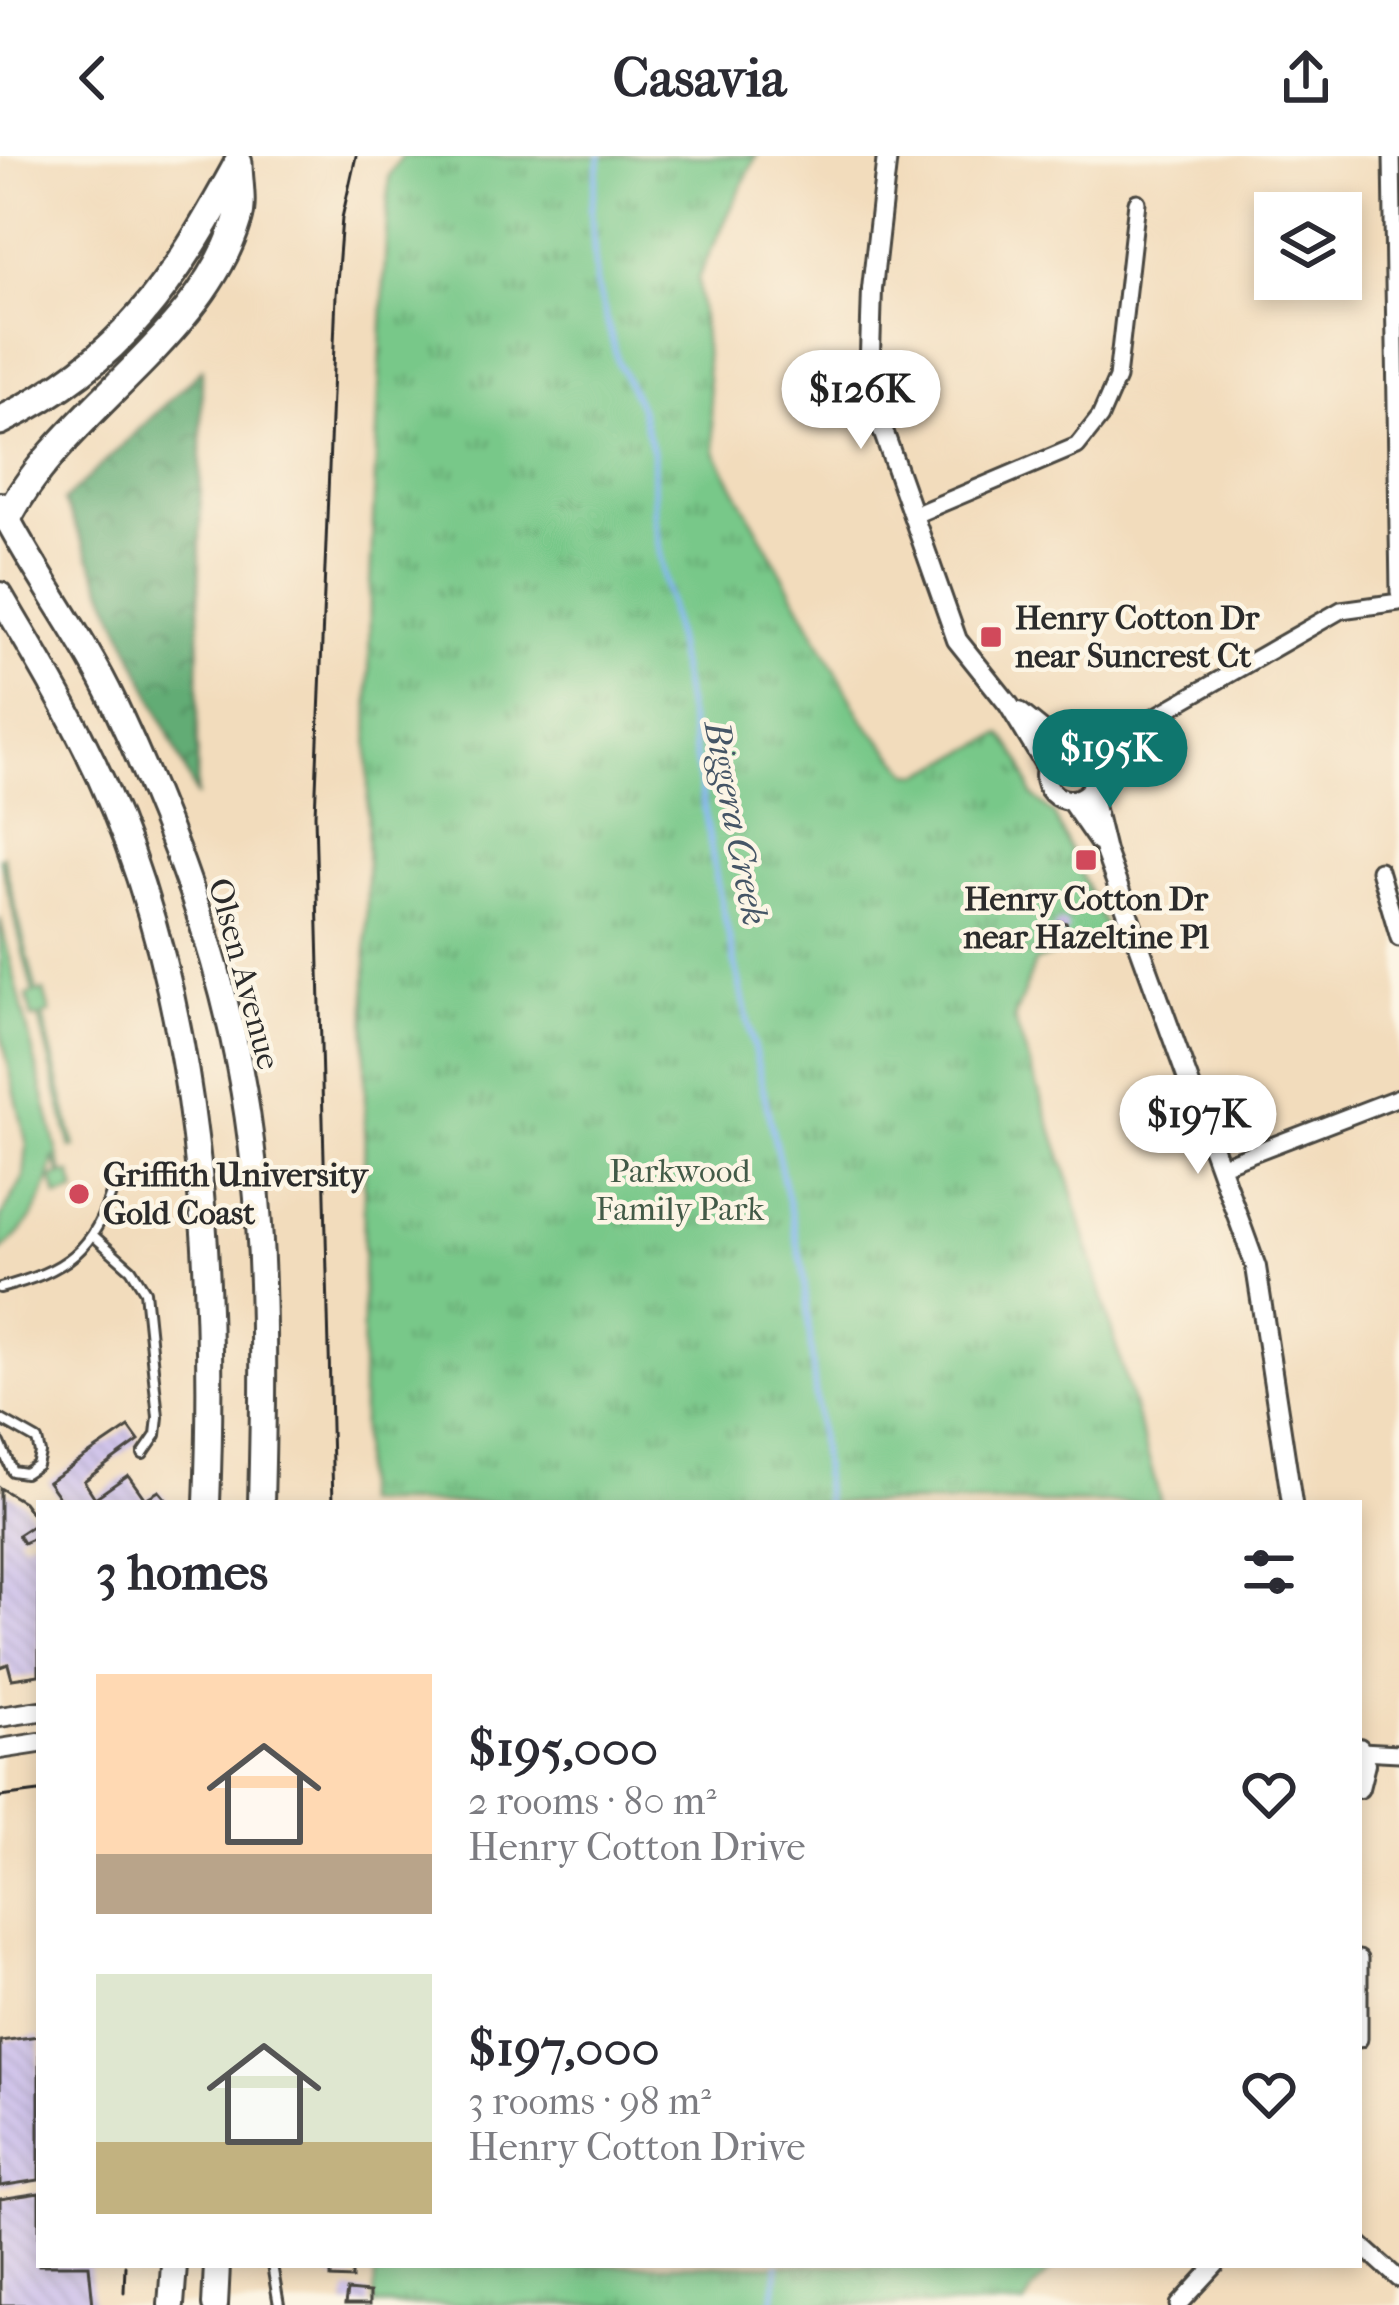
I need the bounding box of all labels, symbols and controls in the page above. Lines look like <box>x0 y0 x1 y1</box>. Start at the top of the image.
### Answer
icon: back <box>60 45 126 111</box>
icon: share <box>1273 45 1339 111</box>
text: Casavia <box>613 47 786 110</box>
map controls <box>1254 192 1362 300</box>
button: layers <box>1254 192 1362 300</box>
pin: $126K <box>777 350 945 452</box>
text: $126K <box>809 366 913 412</box>
place label: Henry Cotton Dr near Suncrest Ct <box>1015 599 1260 676</box>
marker: Henry Cotton Dr near Suncrest Ct <box>978 624 1004 650</box>
pin: $195K <box>1026 709 1194 811</box>
water label: Biggera Creek <box>695 715 776 929</box>
text: $195K <box>1059 725 1161 771</box>
marker: Henry Cotton Dr near Hazeltine Pl <box>1073 847 1099 873</box>
street label: Olsen Avenue <box>200 874 288 1074</box>
place label: Henry Cotton Dr near Hazeltine Pl <box>963 880 1210 957</box>
pin: $197K <box>1114 1075 1282 1177</box>
text: $197K <box>1146 1091 1250 1137</box>
park label: Parkwood Family Park <box>596 1152 765 1229</box>
place label: Griffith University Gold Coast <box>103 1156 370 1233</box>
marker: Griffith University Gold Coast <box>66 1181 92 1207</box>
icon: filters <box>1236 1539 1302 1605</box>
text: 3 homes <box>96 1542 268 1602</box>
text: $195,000 <box>468 1718 658 1778</box>
icon: home <box>192 1722 336 1866</box>
icon: heart <box>1236 1761 1302 1827</box>
text: 2 rooms · 80 m² <box>468 1778 716 1824</box>
text: Henry Cotton Drive <box>468 1824 806 1870</box>
text: $197,000 <box>468 2018 660 2078</box>
icon: home <box>192 2022 336 2166</box>
icon: heart <box>1236 2061 1302 2127</box>
text: 3 rooms · 98 m² <box>468 2078 711 2124</box>
text: Henry Cotton Drive <box>468 2124 806 2170</box>

